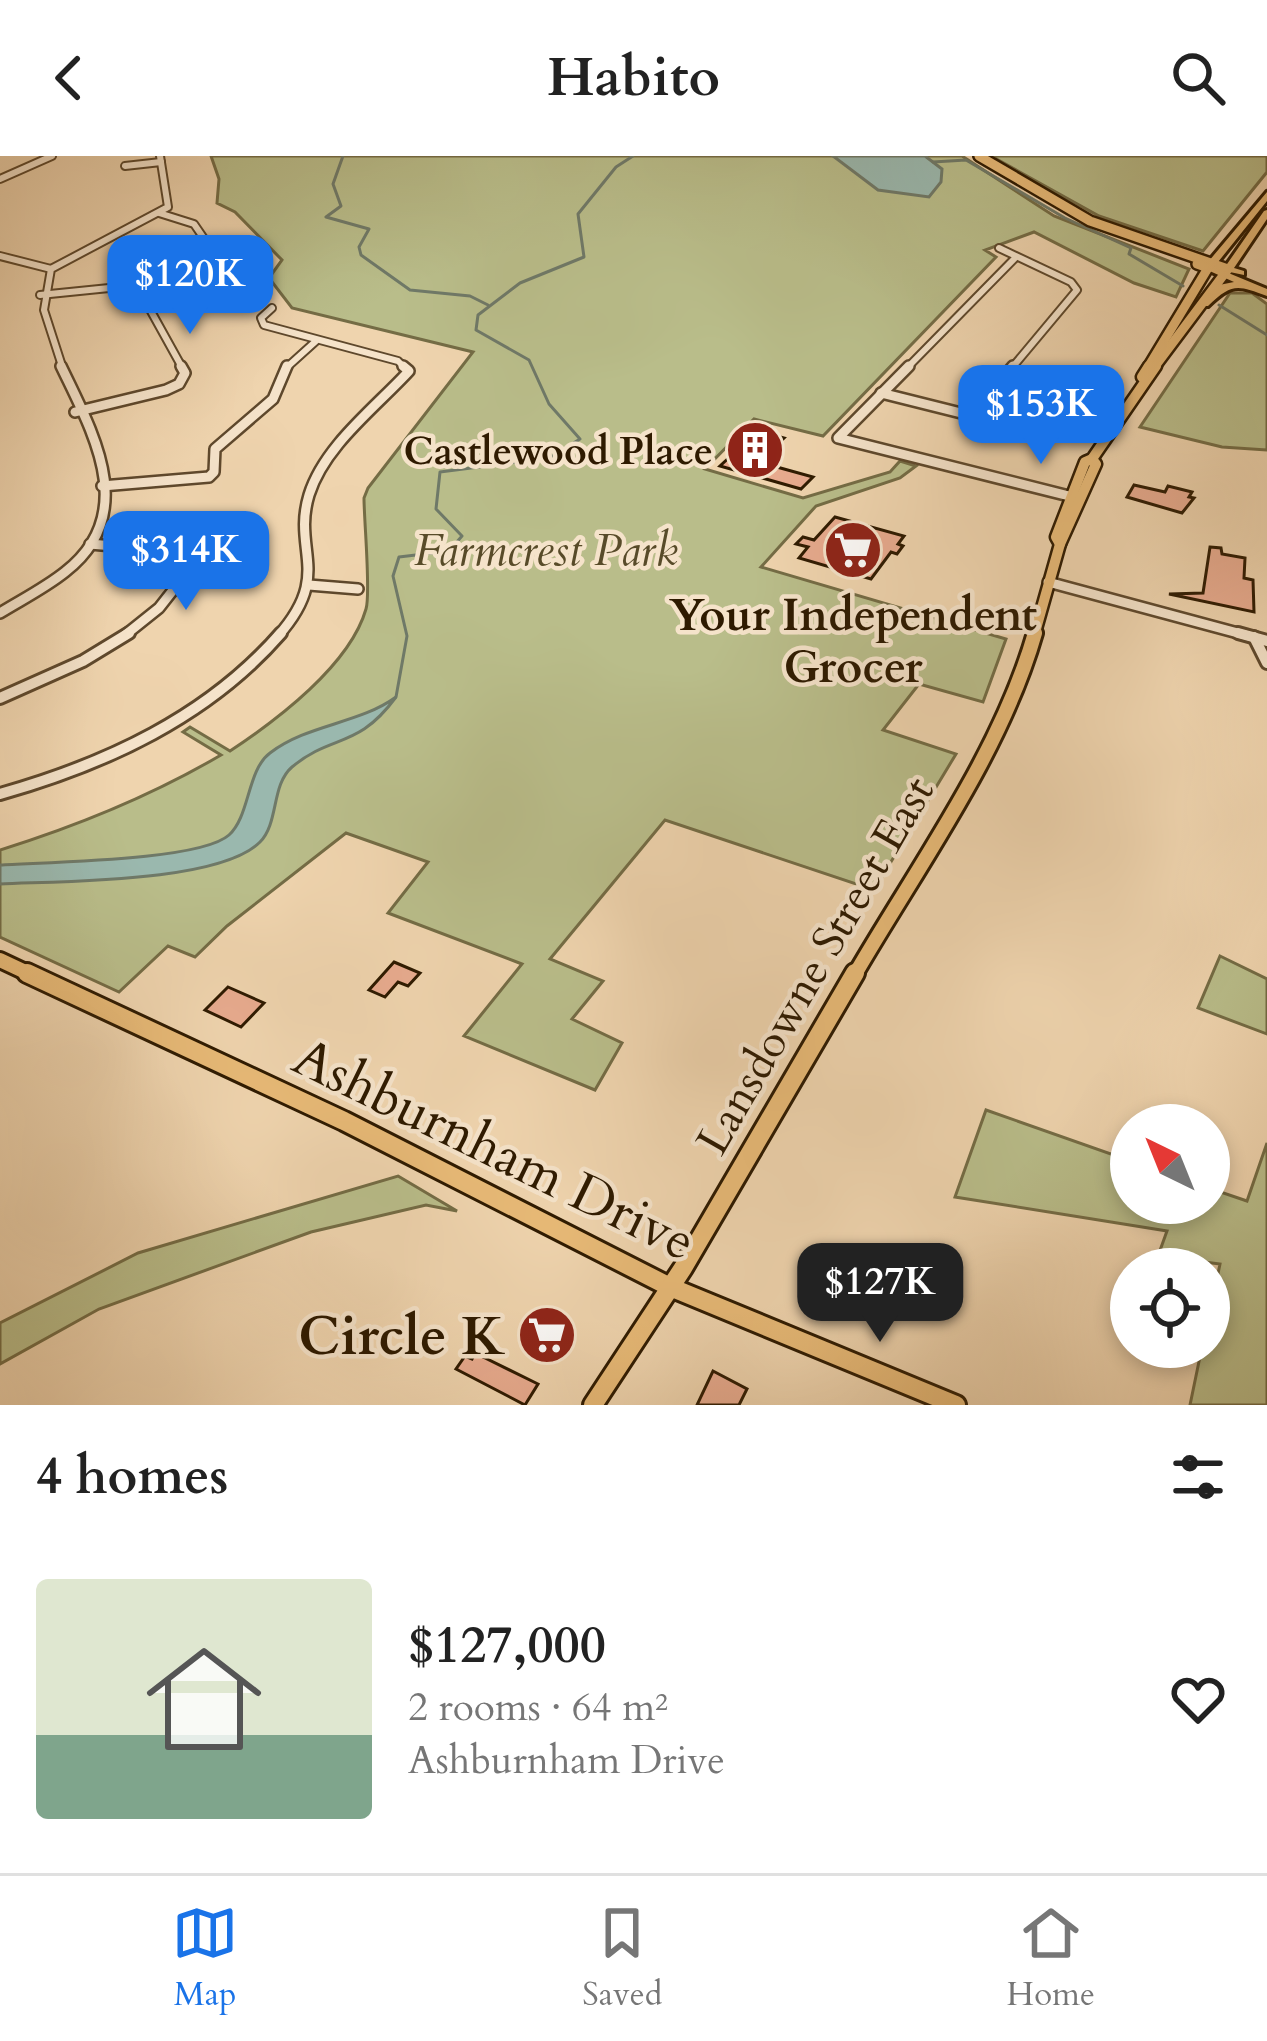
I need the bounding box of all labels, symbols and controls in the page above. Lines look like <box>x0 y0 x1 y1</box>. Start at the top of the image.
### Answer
text: Habito <box>547 42 720 115</box>
icon: back <box>36 45 102 111</box>
icon: search <box>1165 45 1231 111</box>
pin: $120K <box>106 235 274 337</box>
text: $120K <box>134 247 246 300</box>
pin: $153K <box>957 365 1125 467</box>
text: $153K <box>985 377 1097 430</box>
building icon: Castlewood Place <box>724 419 786 481</box>
place label: Castlewood Place <box>403 425 713 478</box>
pin: $314K <box>102 511 270 613</box>
supermarket icon: Your Independent Grocer <box>822 519 884 581</box>
park label: Farmcrest Park <box>414 520 678 581</box>
text: $314K <box>130 523 242 576</box>
place label: Your Independent Grocer <box>669 585 1037 698</box>
street label: Lansdowne Street East <box>682 766 948 1166</box>
street label: Ashburnham Drive <box>281 1021 707 1279</box>
north arrow <box>1110 1104 1230 1224</box>
map controls <box>1110 1104 1230 1368</box>
pin: $127K <box>796 1243 964 1345</box>
button: locate <box>1110 1248 1230 1368</box>
text: $127K <box>824 1255 936 1308</box>
place label: Circle K <box>298 1301 505 1374</box>
supermarket icon: Circle K <box>516 1304 578 1366</box>
text: 4 homes <box>36 1442 228 1512</box>
icon: filters <box>1165 1444 1231 1510</box>
text: $127,000 <box>408 1611 606 1681</box>
icon: home <box>132 1627 276 1771</box>
icon: heart <box>1165 1666 1231 1732</box>
text: 2 rooms · 64 m² <box>408 1681 668 1734</box>
text: Ashburnham Drive <box>408 1734 725 1787</box>
tab: Map <box>172 1900 238 2017</box>
tab: Saved <box>582 1900 662 2017</box>
tab: Home <box>1007 1900 1095 2017</box>

